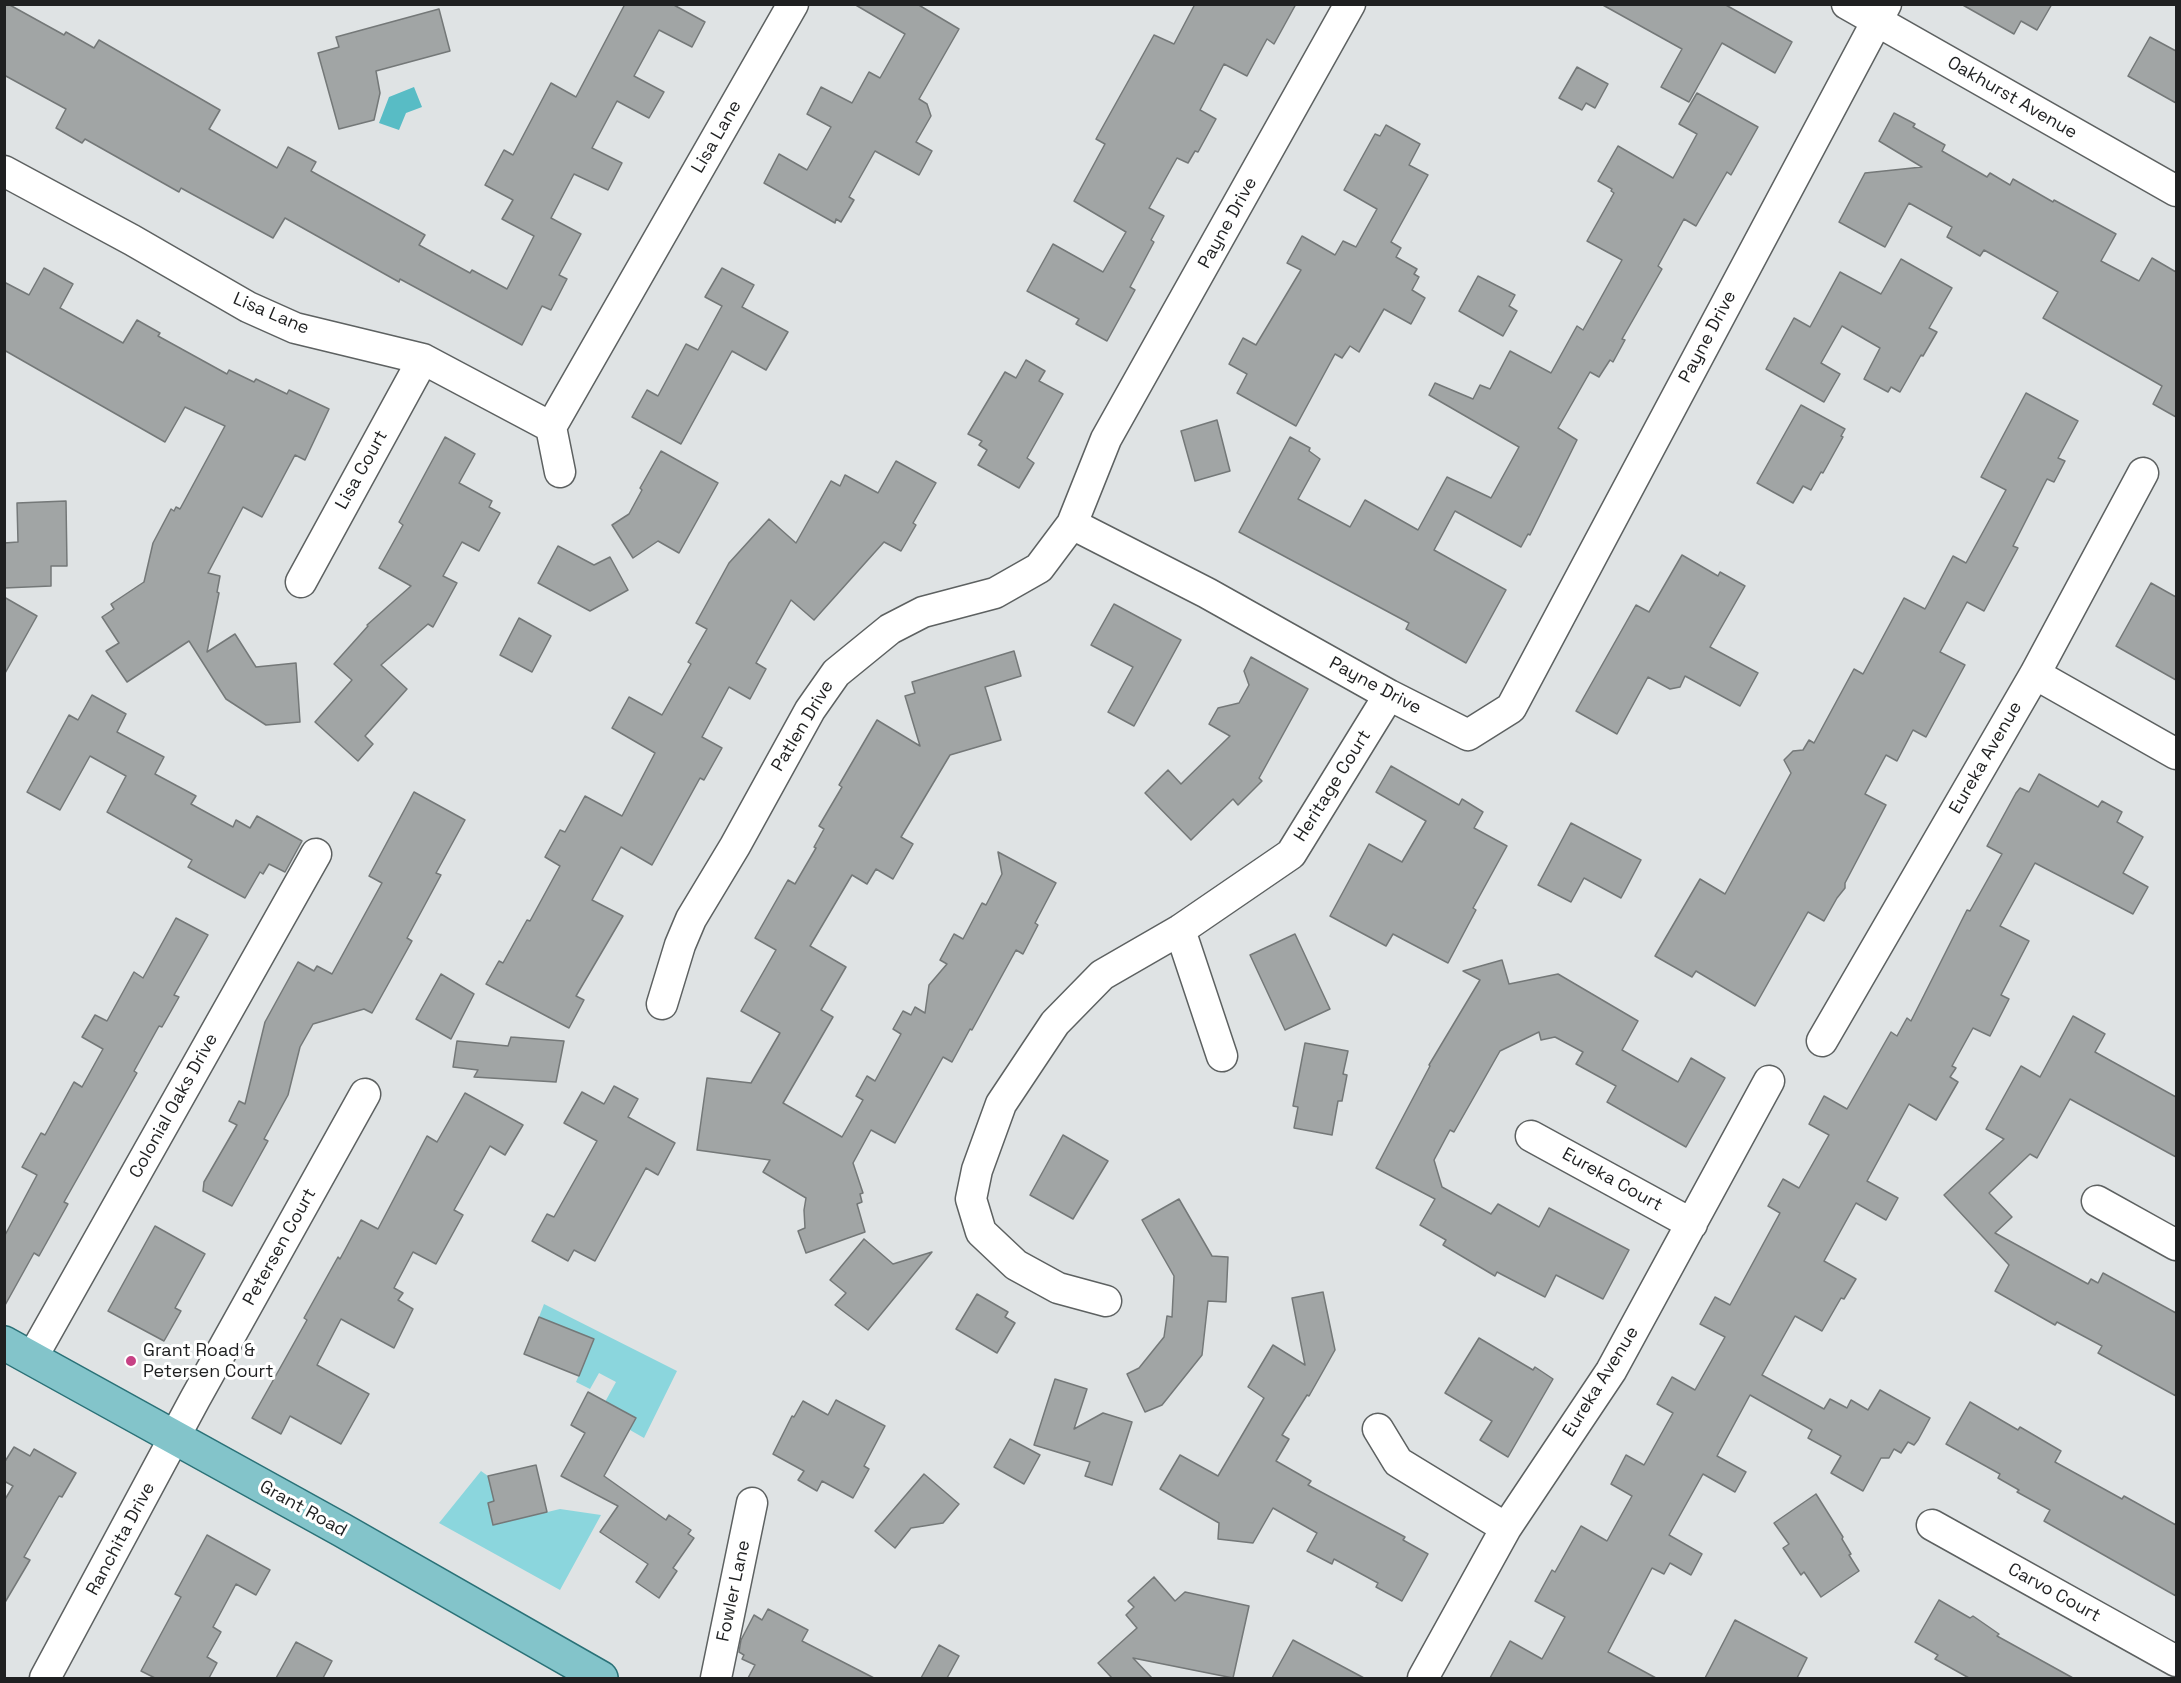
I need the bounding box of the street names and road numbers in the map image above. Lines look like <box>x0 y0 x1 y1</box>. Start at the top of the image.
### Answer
street label: Oakhurst Avenue <box>1943 52 2081 144</box>
street label: Lisa Lane <box>688 97 746 177</box>
street label: Payne Drive <box>1194 174 1262 272</box>
street label: Payne Drive <box>1675 287 1741 387</box>
street label: Lisa Lane <box>230 288 312 340</box>
street label: Lisa Court <box>331 427 393 513</box>
street label: Payne Drive <box>1325 653 1425 719</box>
street label: Patlen Drive <box>767 677 839 775</box>
street label: Eureka Avenue <box>1945 698 2027 818</box>
street label: Heritage Court <box>1290 726 1376 846</box>
street label: Colonial Oaks Drive <box>125 1030 223 1182</box>
street label: Eureka Court <box>1558 1144 1666 1216</box>
street label: Petersen Court <box>239 1185 321 1309</box>
street label: Eureka Avenue <box>1558 1323 1644 1441</box>
street label: Grant Road <box>256 1476 350 1542</box>
street label: Ranchita Drive <box>82 1479 160 1599</box>
street label: Fowler Lane <box>713 1538 755 1644</box>
street label: Carvo Court <box>2004 1559 2104 1627</box>

